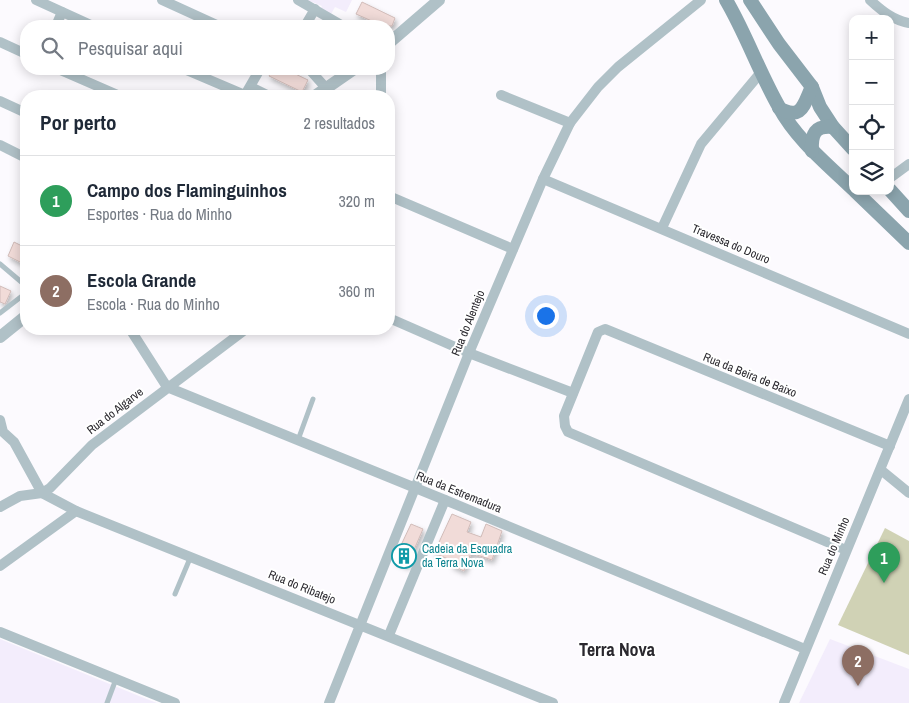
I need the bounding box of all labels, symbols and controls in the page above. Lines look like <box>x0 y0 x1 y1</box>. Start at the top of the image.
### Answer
map controls <box>849 15 894 195</box>
button: + <box>849 15 894 60</box>
search box <box>20 20 395 75</box>
icon: search <box>38 34 66 62</box>
text: Pesquisar aqui <box>78 35 183 61</box>
button: − <box>849 60 894 105</box>
button: locate <box>849 105 894 150</box>
text: Por perto <box>40 108 117 137</box>
text: 2 resultados <box>304 112 375 134</box>
button: layers <box>849 150 894 195</box>
text: Campo dos Flaminguinhos <box>87 177 287 203</box>
text: 1 <box>52 190 60 212</box>
text: 320 m <box>339 190 375 212</box>
text: Esportes · Rua do Minho <box>87 203 232 225</box>
street label: Travessa do Douro <box>690 220 772 268</box>
text: Escola Grande <box>87 267 196 293</box>
text: 2 <box>52 280 60 302</box>
text: 360 m <box>339 280 375 302</box>
street label: Rua do Alentejo <box>448 288 488 358</box>
text: Escola · Rua do Minho <box>87 293 220 315</box>
your location <box>533 303 559 329</box>
street label: Rua da Beira de Baixo <box>701 349 799 401</box>
street label: Rua do Algarve <box>84 384 146 438</box>
street label: Rua da Estremadura <box>414 468 505 517</box>
street label: Rua do Minho <box>815 514 853 578</box>
place label: Cadeia da Esquadra da Terra Nova <box>422 541 513 571</box>
pin: 1 <box>868 542 900 583</box>
building icon: Cadeia da Esquadra da Terra Nova <box>391 543 417 569</box>
street label: Rua do Ribatejo <box>266 566 338 608</box>
district label: Terra Nova <box>579 637 656 662</box>
pin: 2 <box>842 645 874 686</box>

